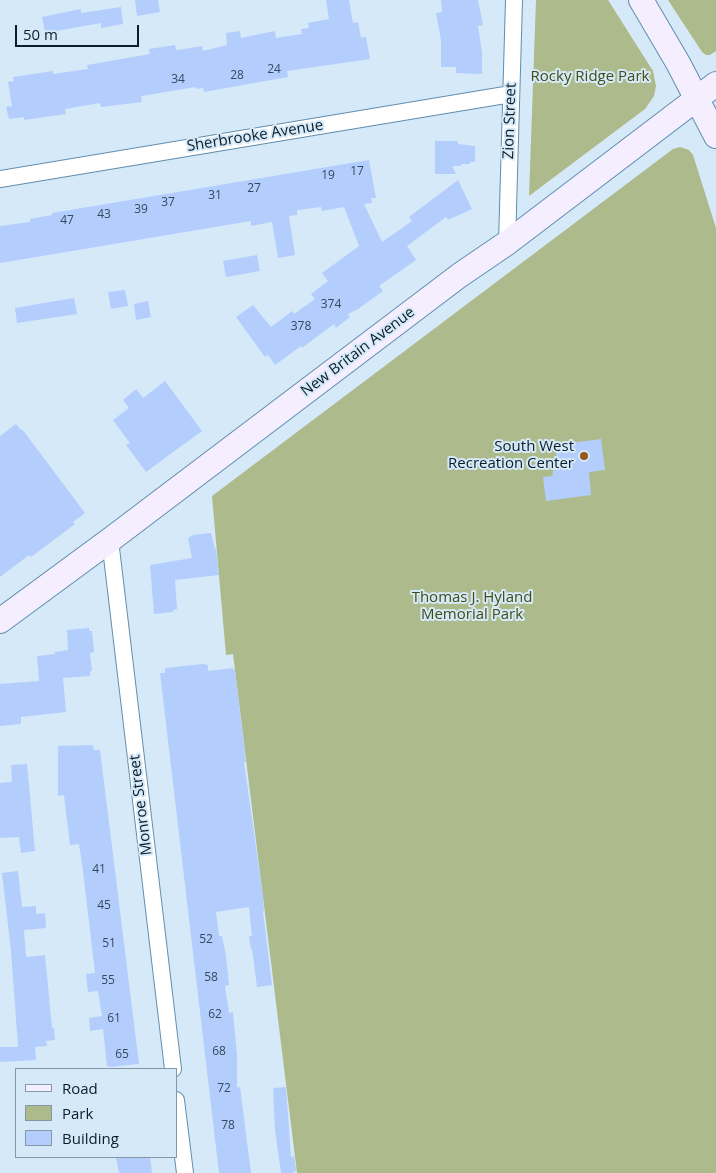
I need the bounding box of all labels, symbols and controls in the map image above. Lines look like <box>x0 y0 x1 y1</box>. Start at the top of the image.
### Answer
scale bar <box>18 15 141 47</box>
text: 50 m <box>23 24 58 44</box>
house number: 24 <box>267 63 281 77</box>
park label: Rocky Ridge Park <box>531 68 649 86</box>
house number: 28 <box>230 69 244 83</box>
house number: 34 <box>171 73 185 87</box>
street label: Zion Street <box>500 83 520 159</box>
street label: Sherbrooke Avenue <box>186 116 324 156</box>
house number: 17 <box>350 165 364 179</box>
house number: 19 <box>321 169 335 183</box>
house number: 27 <box>247 182 261 196</box>
house number: 31 <box>208 189 222 203</box>
house number: 37 <box>161 196 175 210</box>
house number: 39 <box>134 203 148 217</box>
house number: 43 <box>97 208 111 222</box>
house number: 47 <box>60 214 74 228</box>
house number: 374 <box>321 298 341 312</box>
street label: New Britain Avenue <box>298 303 418 401</box>
house number: 378 <box>291 320 311 334</box>
place label: South West Recreation Center <box>448 438 574 473</box>
marker: South West Recreation Center <box>578 450 590 462</box>
park label: Thomas J. Hyland Memorial Park <box>412 589 532 624</box>
street label: Monroe Street <box>126 754 156 856</box>
house number: 41 <box>92 863 106 877</box>
house number: 45 <box>97 899 111 913</box>
house number: 52 <box>199 933 213 947</box>
house number: 51 <box>102 937 116 951</box>
house number: 58 <box>204 971 218 985</box>
house number: 55 <box>101 974 115 988</box>
house number: 62 <box>208 1008 222 1022</box>
house number: 61 <box>107 1012 121 1026</box>
house number: 68 <box>212 1045 226 1059</box>
house number: 65 <box>115 1048 129 1062</box>
legend <box>15 1068 178 1158</box>
text: Road <box>62 1078 98 1098</box>
house number: 72 <box>217 1082 231 1096</box>
text: Park <box>62 1103 93 1123</box>
house number: 78 <box>221 1119 235 1133</box>
text: Building <box>62 1128 119 1148</box>

